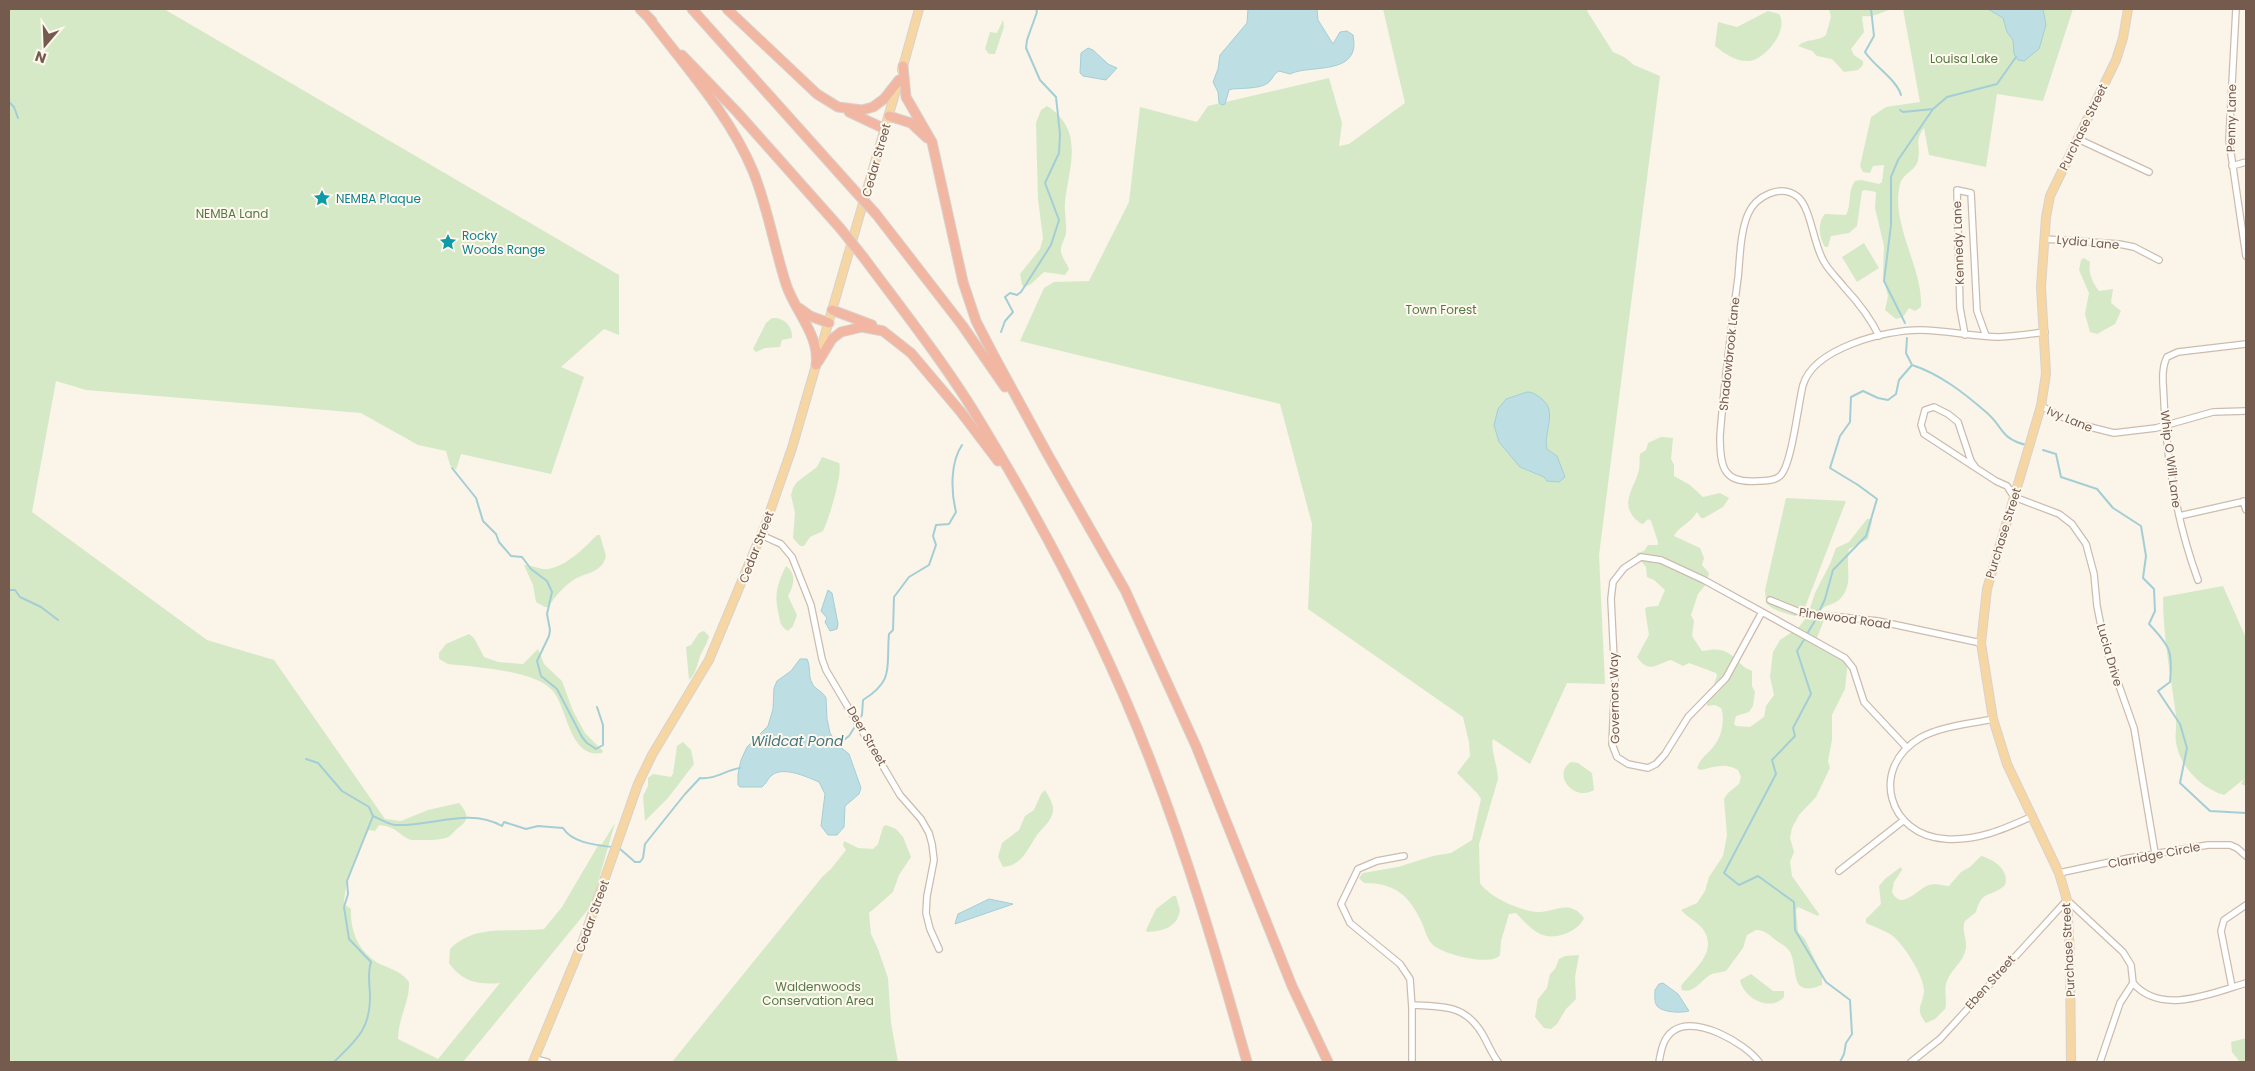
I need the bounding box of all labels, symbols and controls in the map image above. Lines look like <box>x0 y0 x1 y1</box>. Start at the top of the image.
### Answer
north arrow <box>20 20 70 70</box>
text: N <box>33 46 49 68</box>
park label: Louisa Lake <box>1930 50 1998 67</box>
street label: Purchase Street <box>2055 81 2111 173</box>
street label: Penny Lane <box>2222 84 2240 152</box>
street label: Cedar Street <box>857 121 895 199</box>
place icon: NEMBA Plaque <box>312 188 332 208</box>
place label: NEMBA Plaque <box>336 190 421 207</box>
street label: Kennedy Lane <box>1948 201 1968 285</box>
park label: NEMBA Land <box>196 205 268 222</box>
place label: Rocky Woods Range <box>462 227 545 258</box>
street label: Lydia Lane <box>2056 231 2120 253</box>
place icon: Rocky Woods Range <box>438 232 458 252</box>
street label: Shadowbrook Lane <box>1715 296 1743 412</box>
park label: Town Forest <box>1405 301 1477 318</box>
street label: Ivy Lane <box>2045 402 2095 436</box>
street label: Whip O Will Lane <box>2157 409 2185 509</box>
street label: Purchase Street <box>1981 485 2025 581</box>
street label: Cedar Street <box>734 509 778 585</box>
street label: Pinewood Road <box>1798 603 1892 633</box>
street label: Lucia Drive <box>2093 622 2127 688</box>
street label: Governors Way <box>1605 652 1623 744</box>
street label: Deer Street <box>843 703 891 769</box>
water label: Wildcat Pond <box>751 731 844 751</box>
street label: Clarridge Circle <box>2107 838 2201 872</box>
street label: Cedar Street <box>571 878 613 954</box>
street label: Purchase Street <box>2057 903 2079 997</box>
street label: Eben Street <box>1961 951 2019 1013</box>
park label: Waldenwoods Conservation Area <box>762 978 874 1009</box>

